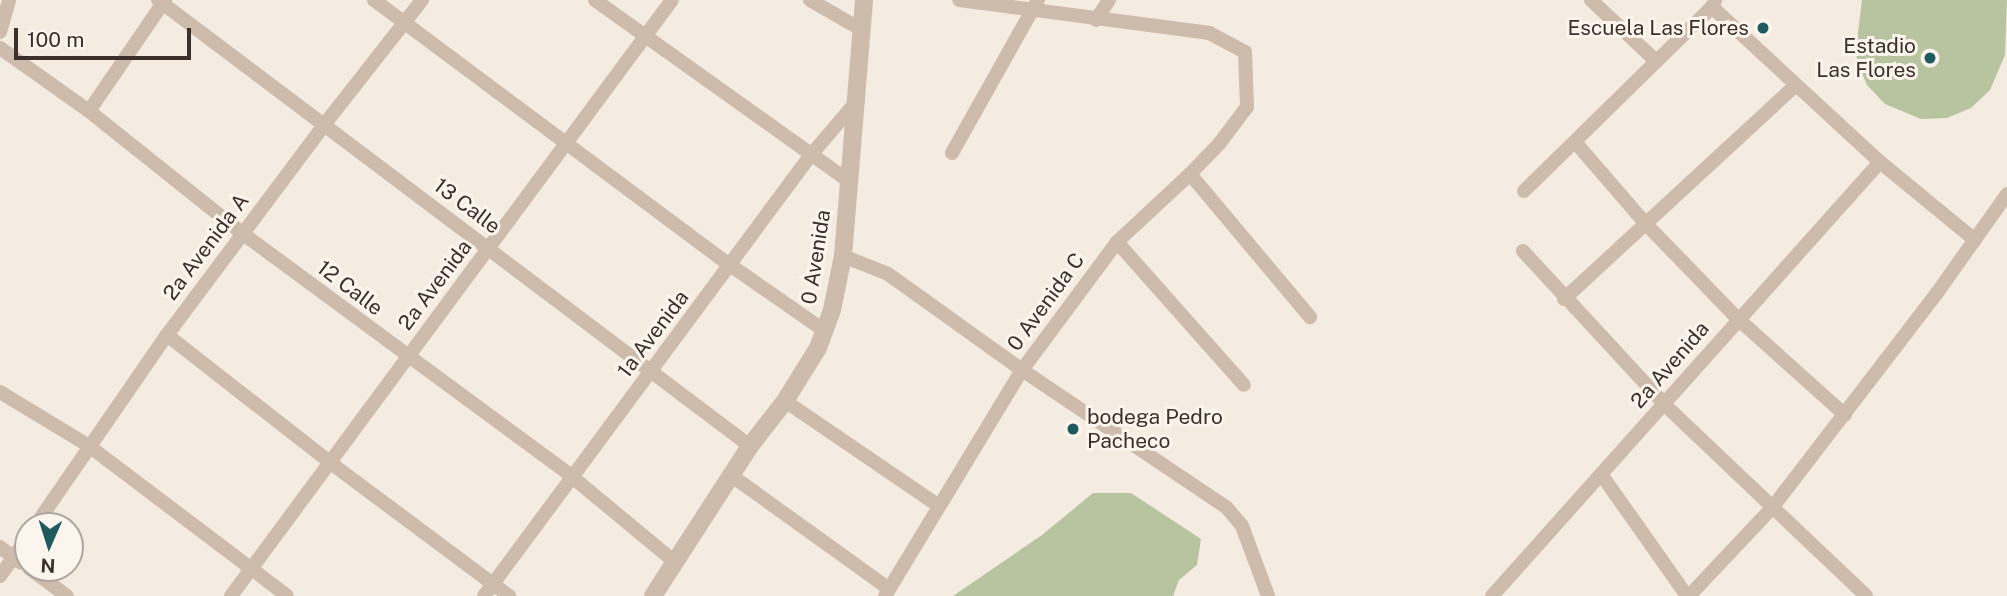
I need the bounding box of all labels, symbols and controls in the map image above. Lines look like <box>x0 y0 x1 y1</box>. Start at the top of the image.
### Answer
scale bar <box>18 14 194 58</box>
place label: Escuela Las Flores <box>1567 15 1749 41</box>
marker: Escuela Las Flores <box>1755 20 1771 36</box>
text: 100 m <box>27 27 84 52</box>
place label: Estadio Las Flores <box>1816 33 1916 83</box>
marker: Estadio Las Flores <box>1922 50 1938 66</box>
street label: 13 Calle <box>429 173 505 239</box>
street label: 2a Avenida A <box>158 189 254 305</box>
street label: 0 Avenida <box>796 208 836 306</box>
street label: 2a Avenida <box>393 235 477 335</box>
street label: 0 Avenida C <box>1002 248 1090 356</box>
street label: 12 Calle <box>312 255 388 321</box>
street label: 1a Avenida <box>612 285 694 383</box>
street label: 2a Avenida <box>1626 317 1714 413</box>
place label: bodega Pedro Pacheco <box>1087 404 1223 454</box>
marker: bodega Pedro Pacheco <box>1065 421 1081 437</box>
north arrow <box>14 512 84 582</box>
text: N <box>40 555 56 577</box>

